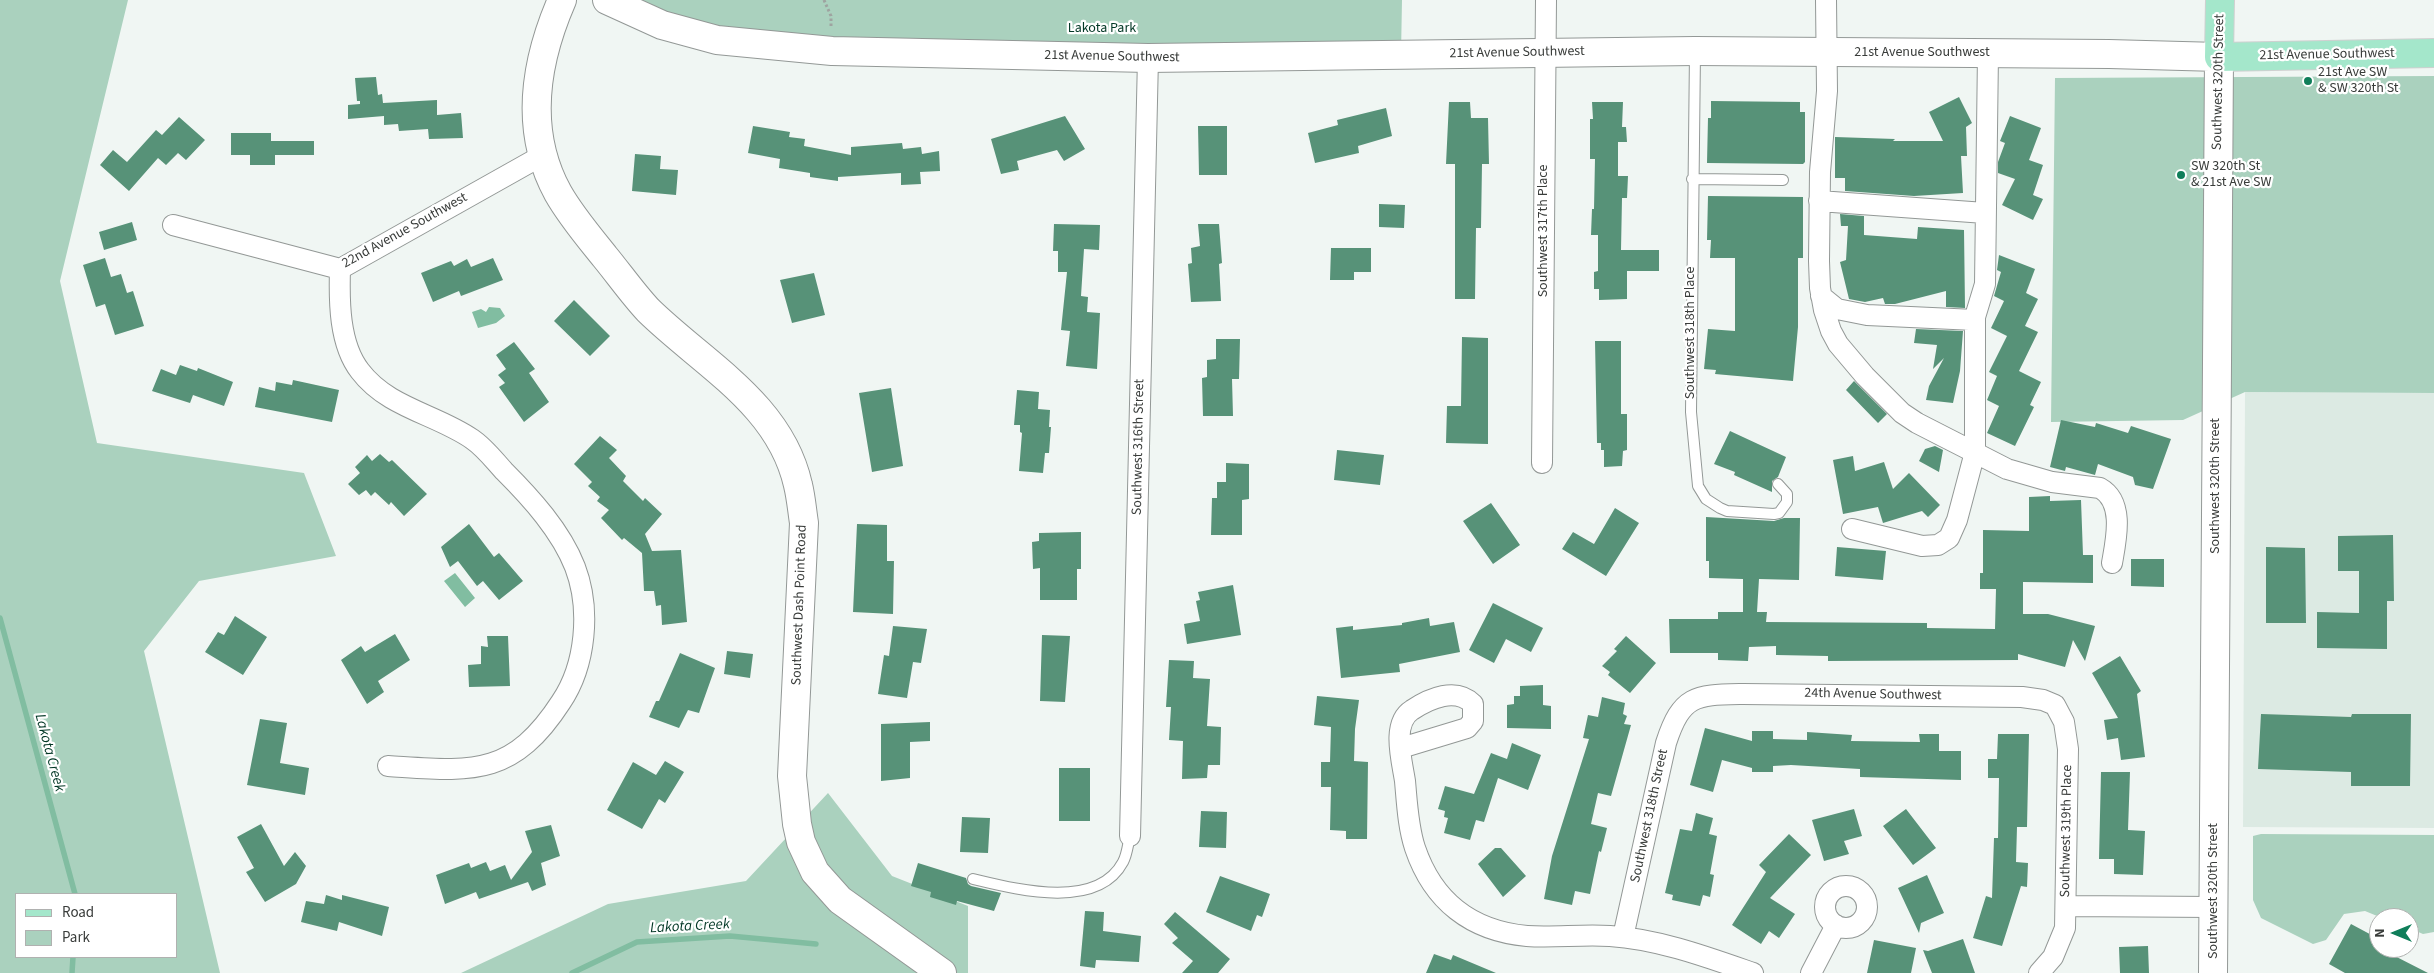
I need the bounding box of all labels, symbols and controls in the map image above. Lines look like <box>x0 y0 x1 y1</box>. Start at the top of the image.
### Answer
street label: Southwest 320th Street <box>2209 14 2229 150</box>
park label: Lakota Park <box>1068 21 1136 37</box>
street label: 21st Avenue Southwest <box>1449 43 1585 63</box>
street label: 21st Avenue Southwest <box>1854 45 1990 61</box>
street label: 21st Avenue Southwest <box>2259 45 2395 65</box>
street label: 21st Avenue Southwest <box>1044 47 1180 67</box>
place label: 21st Ave SW & SW 320th St <box>2318 65 2399 98</box>
marker: 21st Ave SW & SW 320th St <box>2302 75 2314 87</box>
place label: SW 320th St & 21st Ave SW <box>2191 159 2272 192</box>
street label: Southwest 317th Place <box>1536 165 1552 297</box>
marker: SW 320th St & 21st Ave SW <box>2175 169 2187 181</box>
street label: 22nd Avenue Southwest <box>340 190 470 272</box>
street label: Southwest 318th Place <box>1683 267 1699 399</box>
street label: Southwest 316th Street <box>1129 379 1149 515</box>
street label: Southwest 320th Street <box>2208 418 2224 554</box>
street label: Southwest Dash Point Road <box>789 524 811 686</box>
street label: 24th Avenue Southwest <box>1804 685 1942 705</box>
water label: Lakota Creek <box>30 712 68 794</box>
street label: Southwest 318th Street <box>1628 748 1672 884</box>
street label: Southwest 319th Place <box>2057 765 2077 897</box>
street label: Southwest 320th Street <box>2206 823 2222 959</box>
legend <box>15 893 178 958</box>
text: Road <box>62 902 94 923</box>
north arrow <box>2369 908 2419 958</box>
water label: Lakota Creek <box>650 916 730 938</box>
text: Park <box>62 927 90 948</box>
text: N <box>2370 928 2390 938</box>

